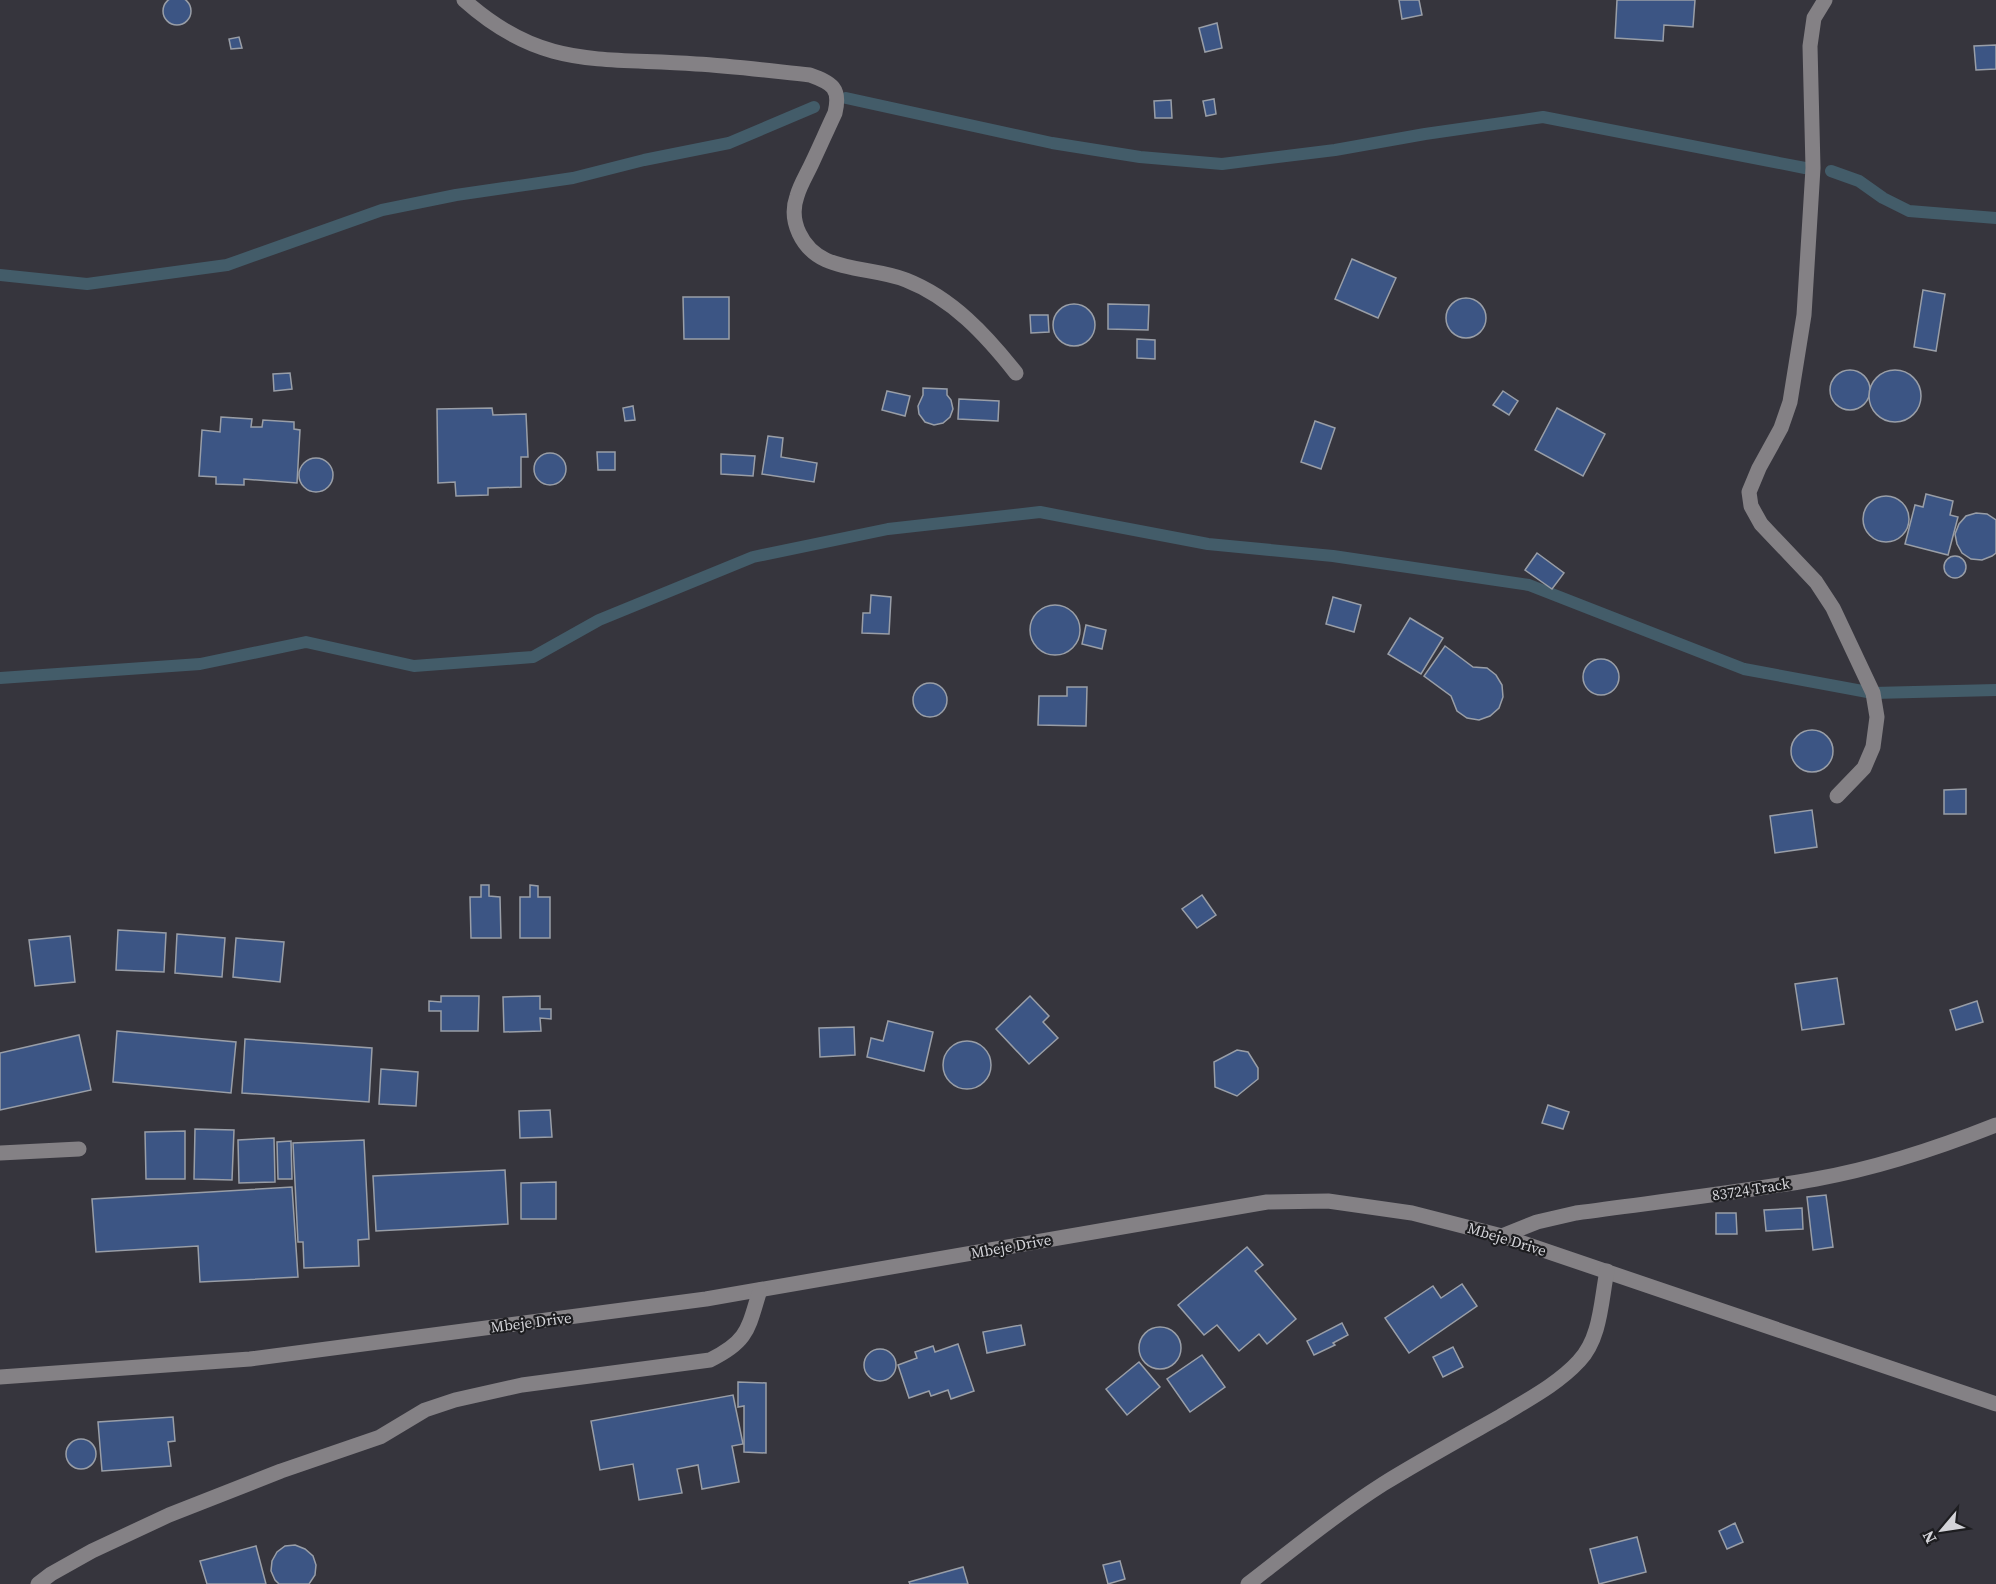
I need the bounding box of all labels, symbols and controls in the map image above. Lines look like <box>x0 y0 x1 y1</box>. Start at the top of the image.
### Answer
street label: 83724 Track <box>1711 1172 1792 1206</box>
street label: Mbeje Drive <box>1465 1217 1549 1261</box>
street label: Mbeje Drive <box>969 1229 1053 1263</box>
street label: Mbeje Drive <box>489 1307 573 1337</box>
north arrow <box>1912 1500 1972 1560</box>
text: N <box>1916 1527 1941 1548</box>

